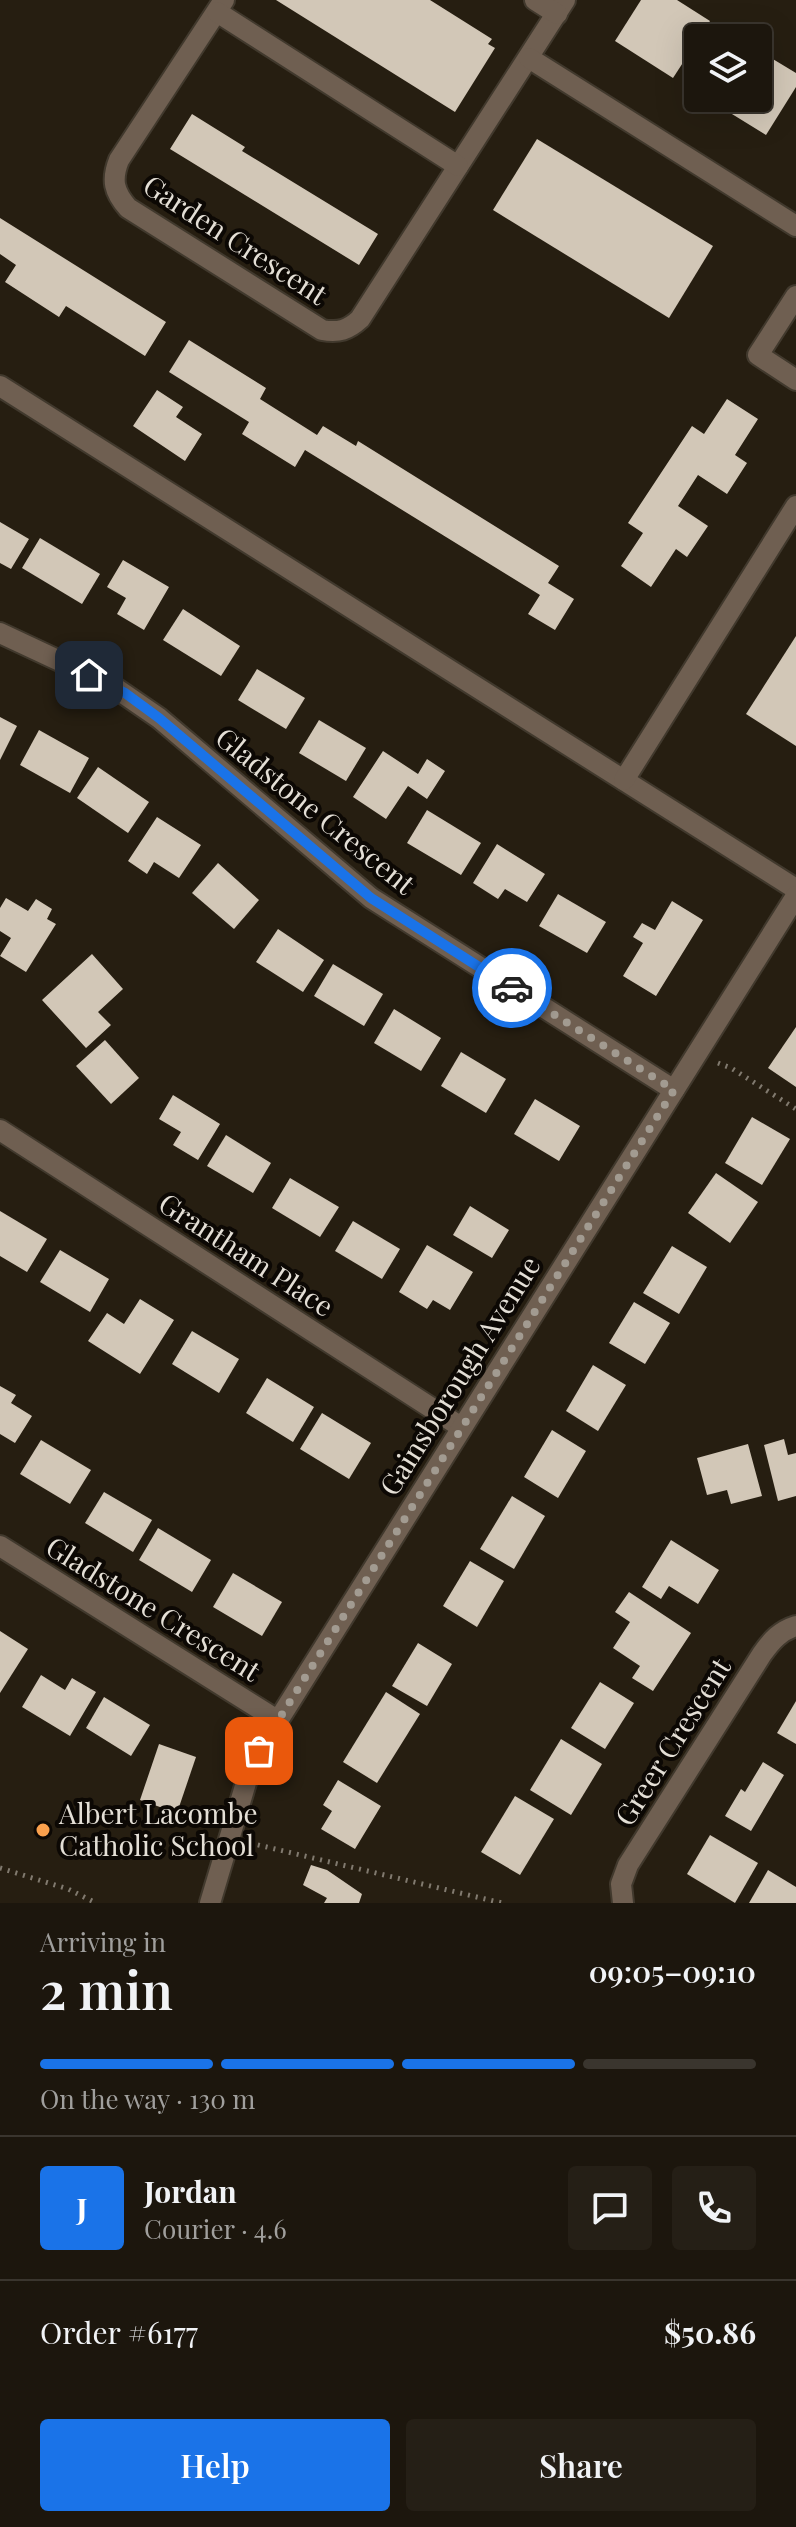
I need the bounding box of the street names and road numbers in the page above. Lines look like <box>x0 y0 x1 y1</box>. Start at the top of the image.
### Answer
street label: Garden Crescent <box>137 166 336 313</box>
street label: Gladstone Crescent <box>209 718 424 902</box>
street label: Grantham Place <box>153 1184 341 1324</box>
street label: Gainsborough Avenue <box>370 1249 547 1502</box>
street label: Gladstone Crescent <box>40 1527 269 1689</box>
street label: Greer Crescent <box>605 1649 739 1832</box>

